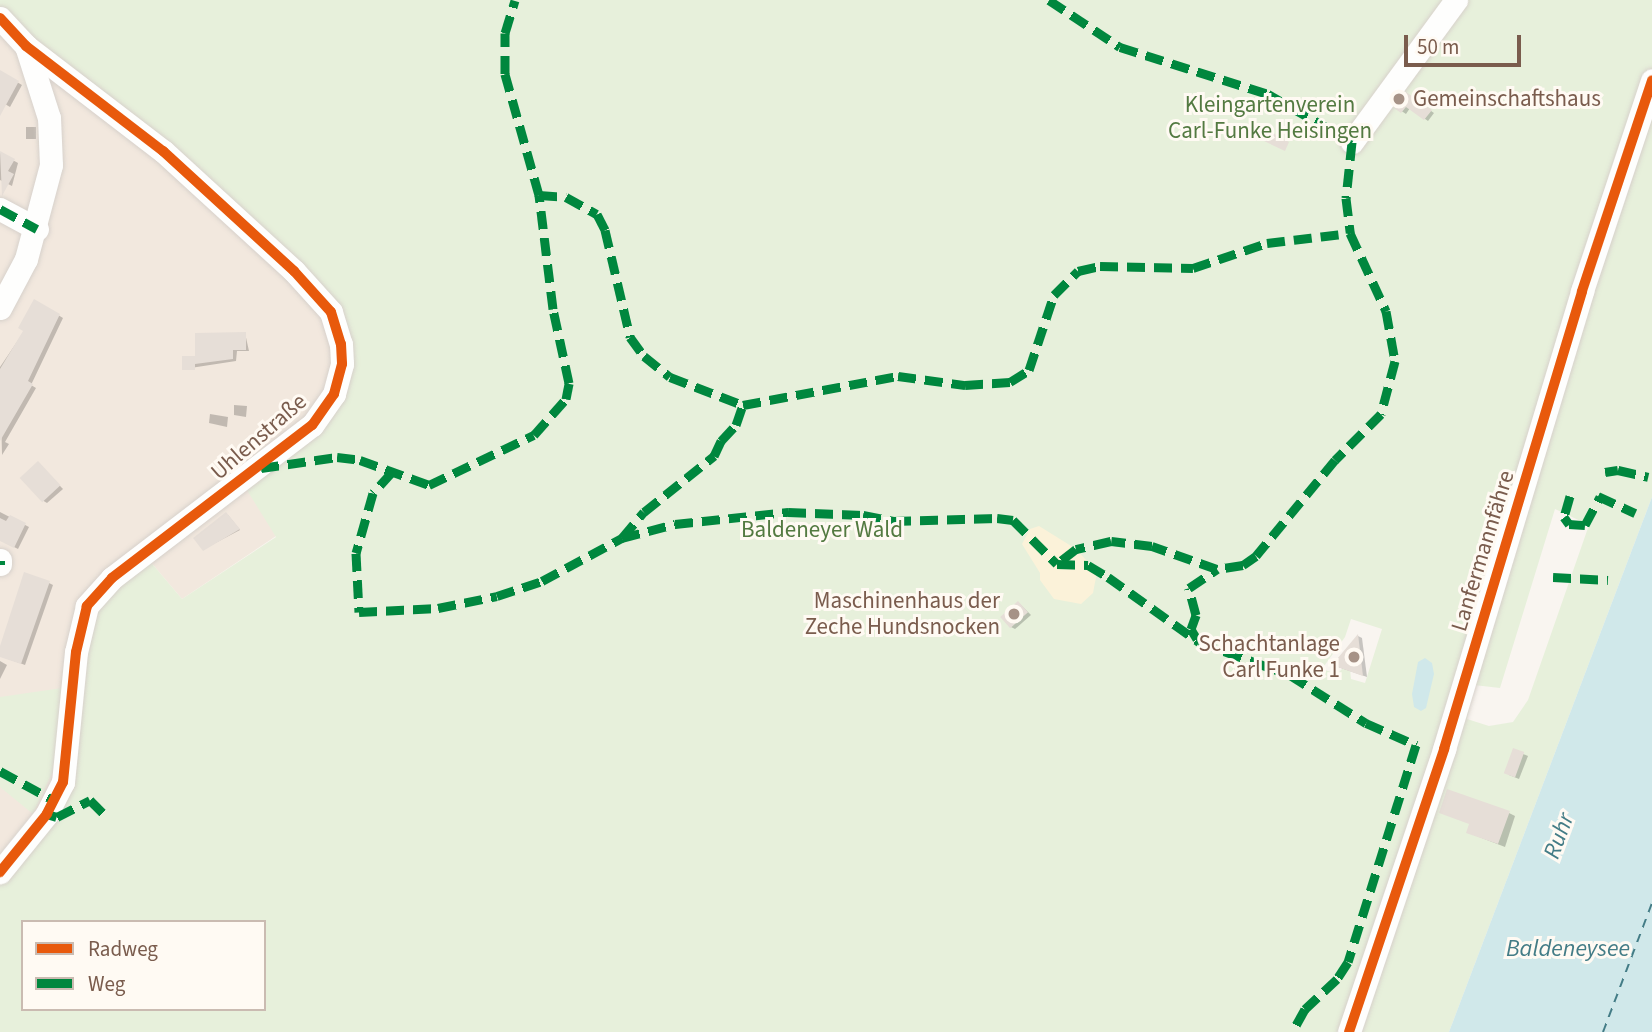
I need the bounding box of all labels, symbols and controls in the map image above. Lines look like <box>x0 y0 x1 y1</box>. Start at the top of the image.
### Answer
scale bar <box>1407 21 1524 65</box>
text: 50 m <box>1417 32 1459 62</box>
place label: Gemeinschaftshaus <box>1413 85 1601 113</box>
park label: Kleingartenverein Carl-Funke Heisingen <box>1168 91 1372 145</box>
marker: Gemeinschaftshaus <box>1391 91 1407 107</box>
street label: Uhlenstraße <box>205 388 313 486</box>
street label: Lanfermannfähre <box>1445 467 1521 635</box>
park label: Baldeneyer Wald <box>741 516 903 544</box>
place label: Maschinenhaus der Zeche Hundsnocken <box>805 587 1000 641</box>
marker: Maschinenhaus der Zeche Hundsnocken <box>1006 606 1022 622</box>
place label: Schachtanlage Carl Funke 1 <box>1199 630 1340 684</box>
marker: Schachtanlage Carl Funke 1 <box>1346 649 1362 665</box>
water label: Ruhr <box>1537 809 1581 863</box>
legend <box>21 920 266 1011</box>
text: Radweg <box>88 934 158 964</box>
water label: Baldeneysee <box>1506 935 1630 963</box>
text: Weg <box>88 969 125 999</box>

